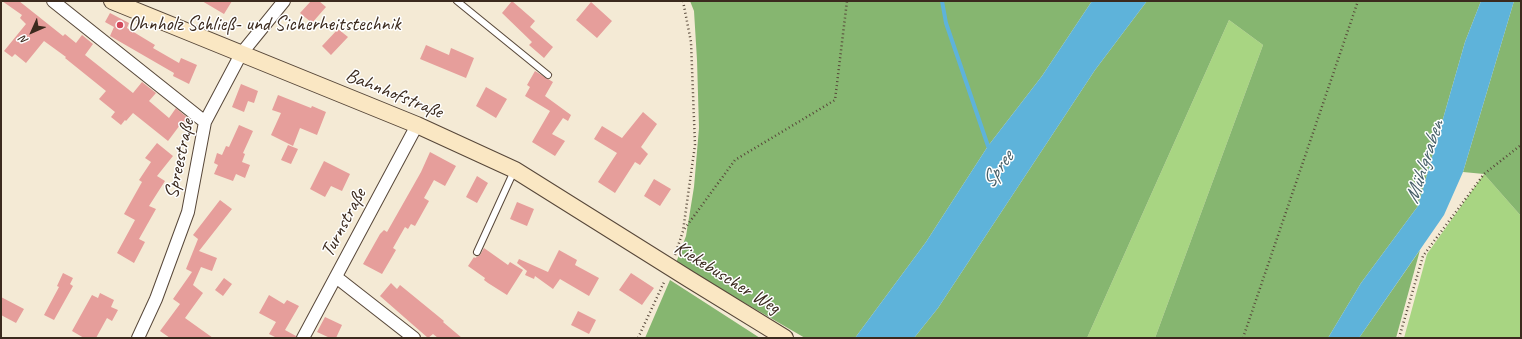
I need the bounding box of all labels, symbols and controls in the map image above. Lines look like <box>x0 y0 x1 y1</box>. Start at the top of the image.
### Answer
north arrow <box>12 12 52 52</box>
place label: Ohnholz Schließ- und Sicherheitstechnik <box>128 13 401 37</box>
marker: Ohnholz Schließ- und Sicherheitstechnik <box>115 20 125 30</box>
text: N <box>16 33 31 48</box>
street label: Bahnhofstraße <box>342 64 446 124</box>
street label: Spreestraße <box>160 117 200 201</box>
water label: Mühlgraben <box>1400 117 1450 207</box>
water label: Spree <box>976 147 1020 193</box>
street label: Turnstraße <box>316 185 372 261</box>
street label: Kiekebuscher Weg <box>670 236 784 320</box>

